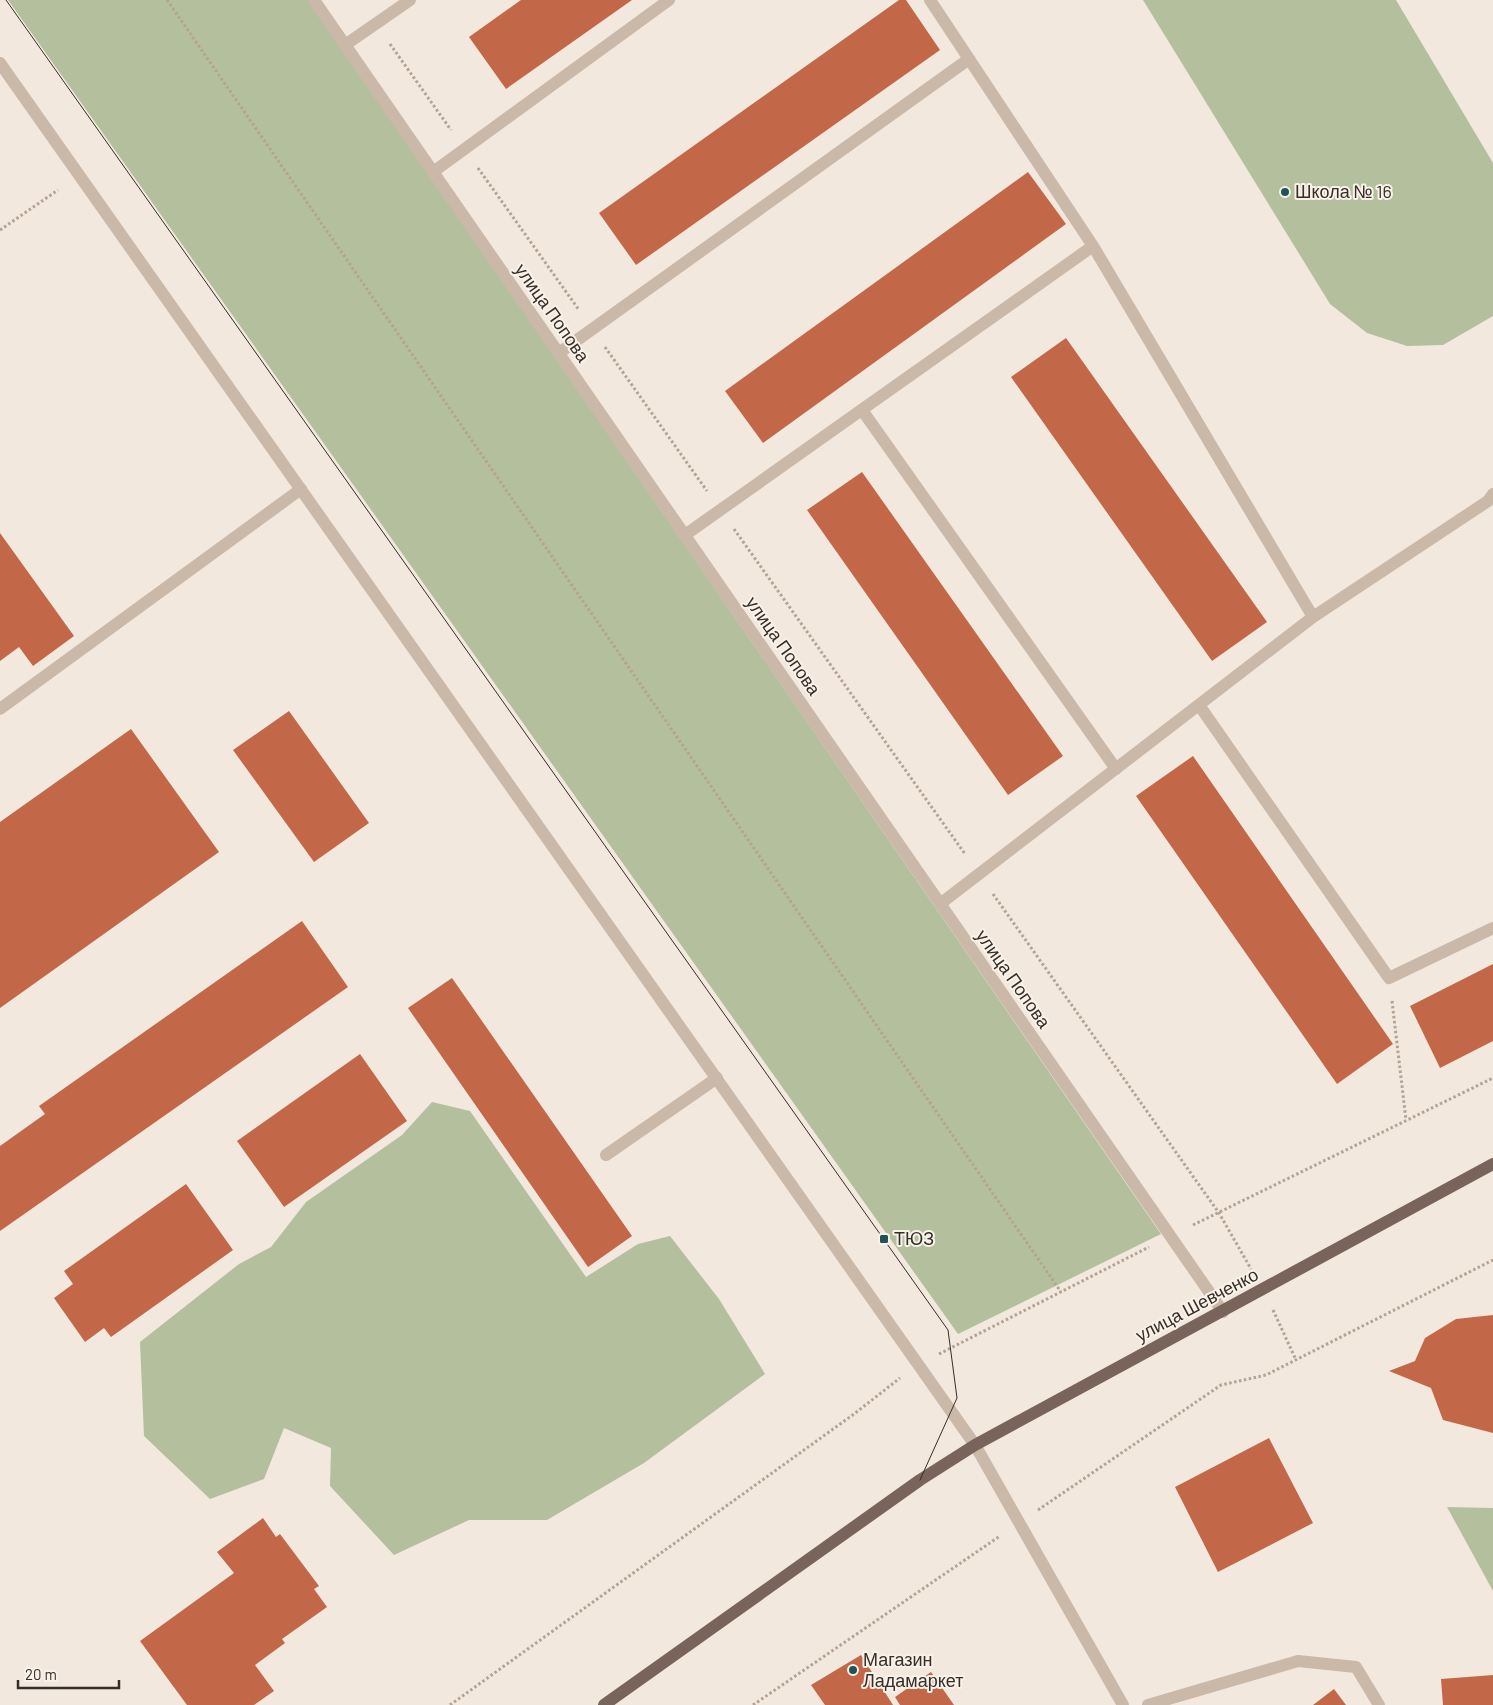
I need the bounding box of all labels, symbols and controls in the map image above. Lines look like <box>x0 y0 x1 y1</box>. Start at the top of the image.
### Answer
place label: Школа № 16 <box>1295 180 1392 202</box>
marker: Школа № 16 <box>1279 186 1291 198</box>
street label: улица Попова <box>511 259 595 367</box>
street label: улица Попова <box>742 592 826 700</box>
street label: улица Попова <box>972 925 1056 1033</box>
place label: ТЮЗ <box>894 1227 934 1249</box>
marker: ТЮЗ <box>878 1233 890 1245</box>
street label: улица Шевченко <box>1131 1263 1262 1346</box>
place label: Магазин Ладамаркет <box>863 1648 963 1691</box>
scale bar <box>18 1658 119 1690</box>
marker: Магазин Ладамаркет <box>847 1664 859 1676</box>
text: 20 m <box>25 1665 57 1683</box>

